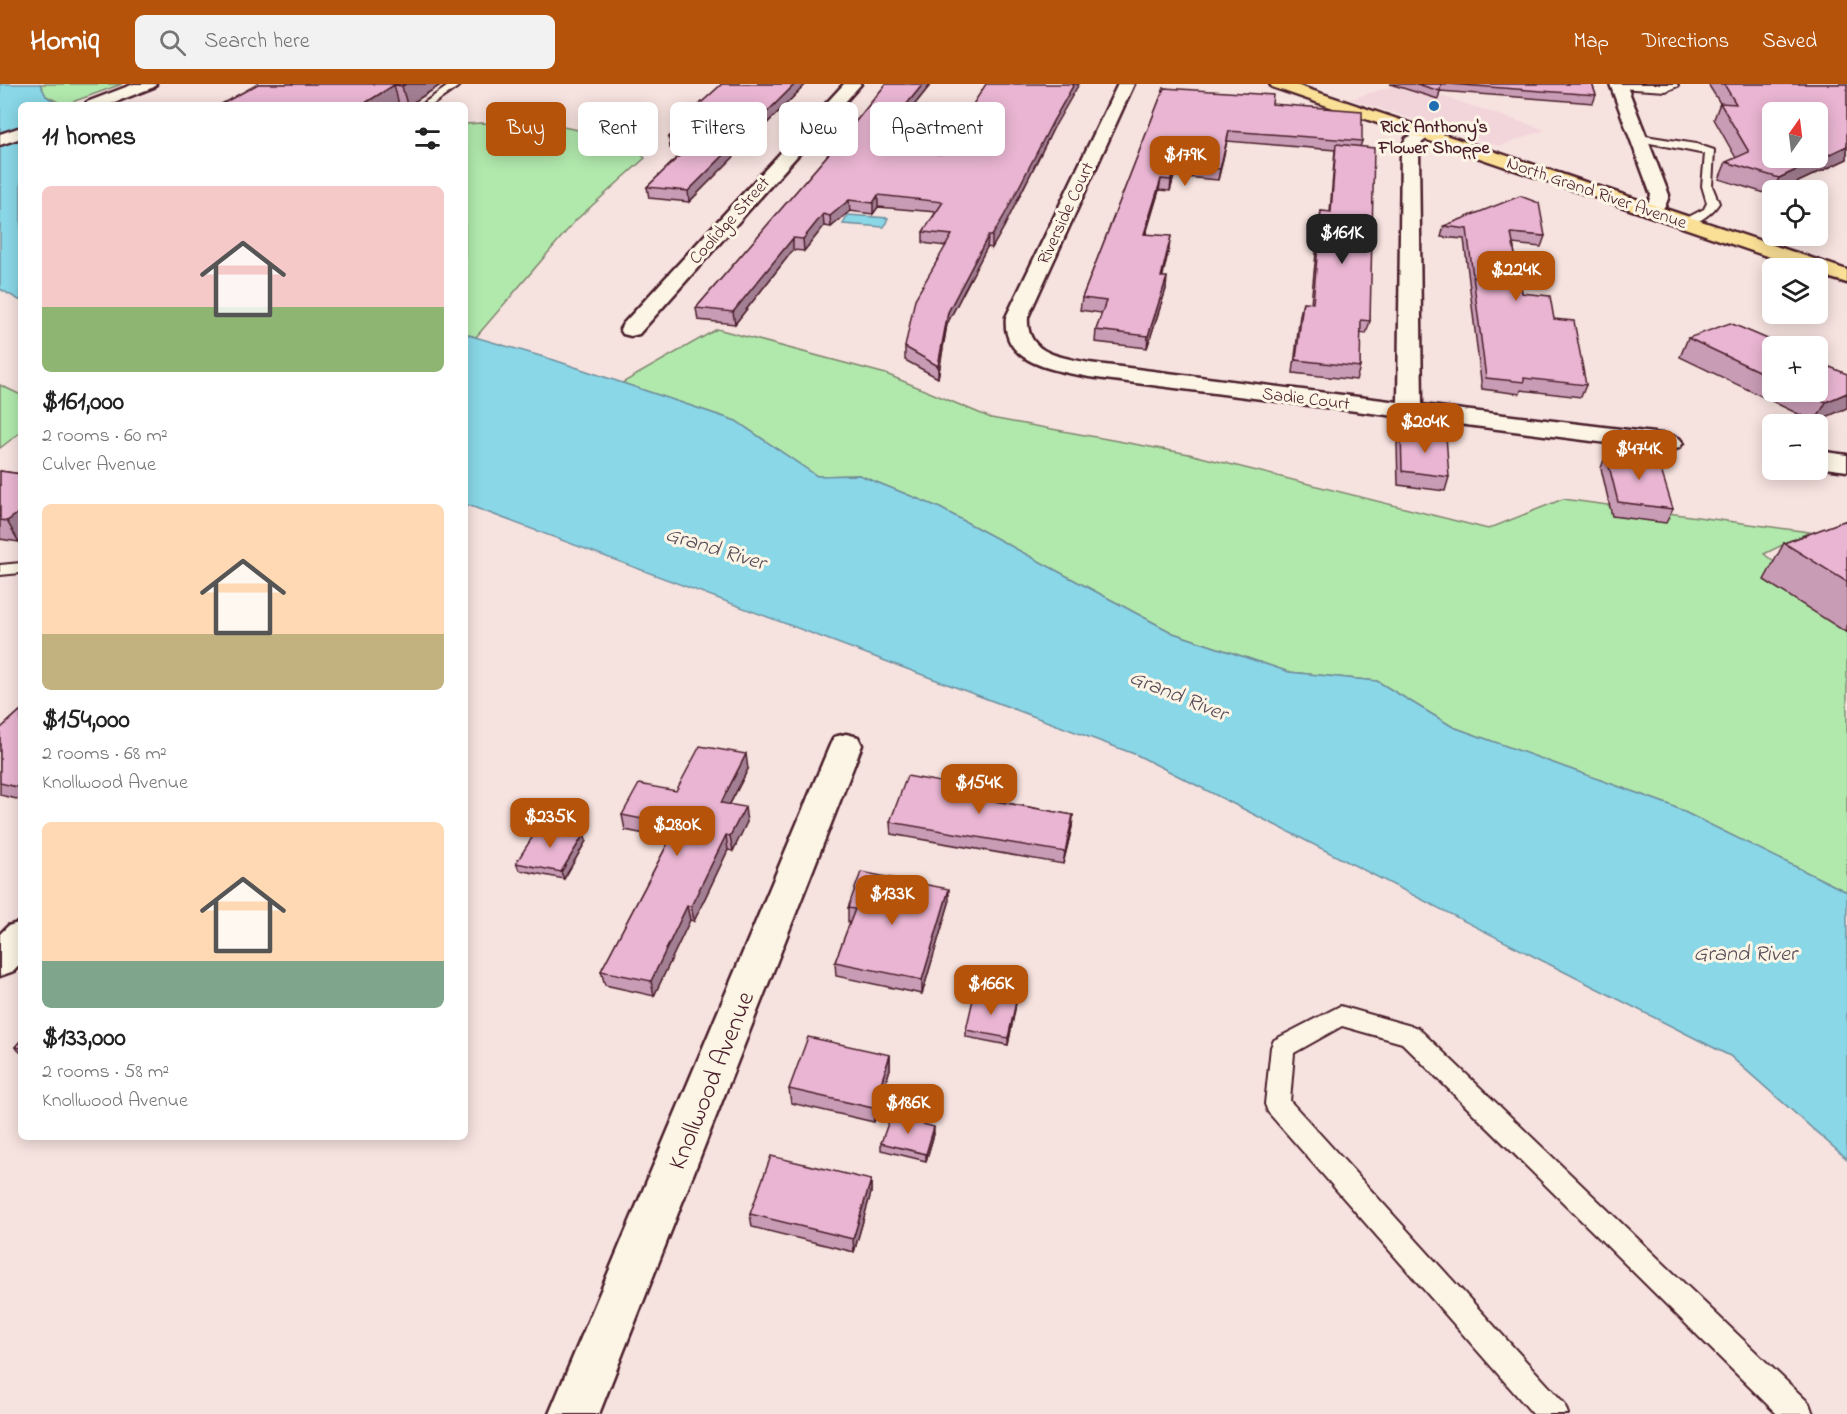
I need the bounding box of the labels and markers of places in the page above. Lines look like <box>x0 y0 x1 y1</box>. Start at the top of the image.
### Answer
marker: Rick Anthony's Flower Shoppe <box>1427 99 1441 113</box>
place label: Rick Anthony's Flower Shoppe <box>1377 115 1490 162</box>
pin: $179K <box>1143 136 1227 187</box>
pin: $161K <box>1300 214 1384 265</box>
pin: $224K <box>1474 251 1558 302</box>
pin: $204K <box>1383 403 1467 454</box>
pin: $474K <box>1597 430 1681 481</box>
pin: $154K <box>937 764 1021 815</box>
pin: $235K <box>508 798 592 849</box>
pin: $280K <box>635 806 719 857</box>
pin: $133K <box>850 875 934 926</box>
pin: $166K <box>949 965 1033 1016</box>
pin: $186K <box>866 1084 950 1135</box>

